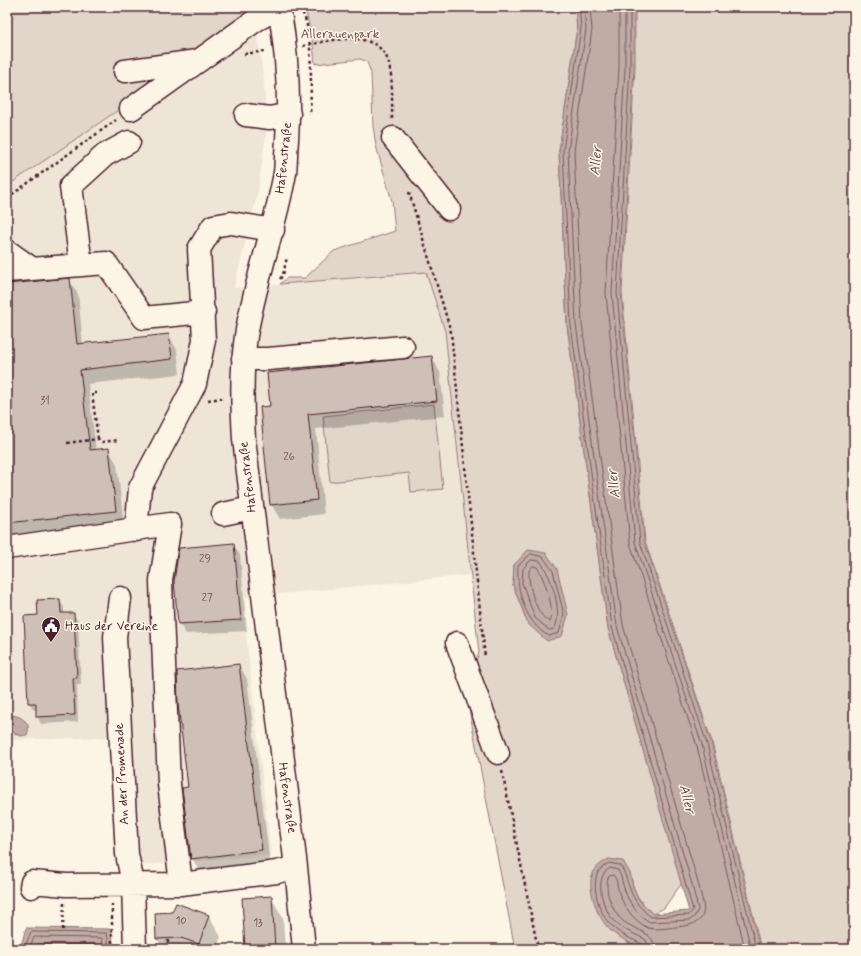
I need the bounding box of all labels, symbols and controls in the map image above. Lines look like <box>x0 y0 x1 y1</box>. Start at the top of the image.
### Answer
park label: Allerauenpark <box>301 26 380 43</box>
street label: Hafenstraße <box>272 121 296 195</box>
water label: Aller <box>586 143 606 176</box>
house number: 31 <box>40 394 50 408</box>
street label: Hafenstraße <box>235 440 261 514</box>
house number: 26 <box>283 450 295 464</box>
water label: Aller <box>603 466 625 500</box>
house number: 29 <box>199 552 211 566</box>
house number: 27 <box>202 591 213 605</box>
public building icon: Haus der Vereine <box>40 615 62 643</box>
place label: Haus der Vereine <box>65 618 158 635</box>
street label: An der Promenade <box>111 723 133 825</box>
street label: Hafenstraße <box>274 761 300 835</box>
water label: Aller <box>675 783 700 818</box>
house number: 10 <box>175 914 187 928</box>
house number: 13 <box>253 916 263 930</box>

